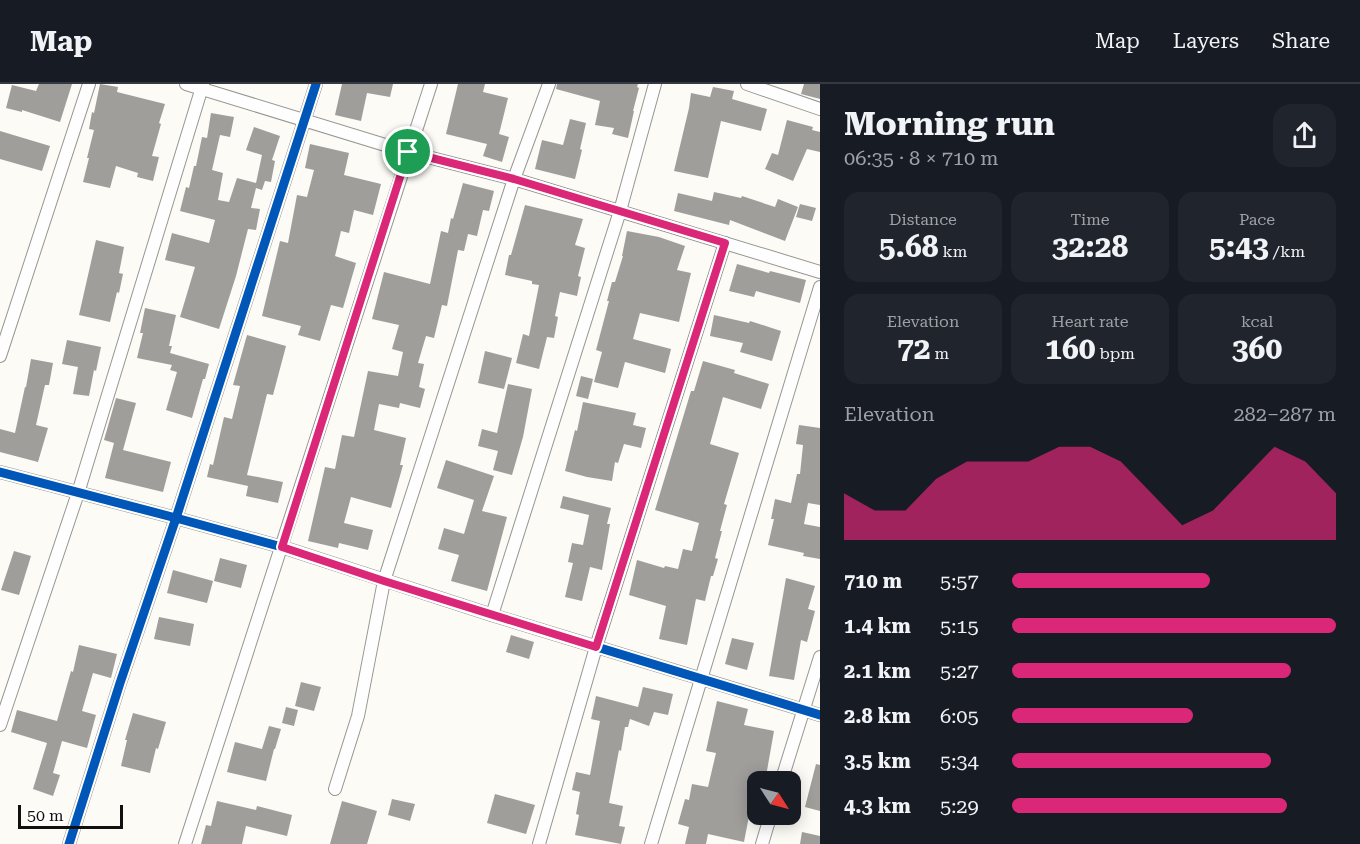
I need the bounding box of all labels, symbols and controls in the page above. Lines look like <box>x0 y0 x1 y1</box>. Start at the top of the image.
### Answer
text: Map <box>30 25 92 58</box>
text: Map <box>1095 29 1140 53</box>
text: Layers <box>1173 29 1239 53</box>
text: Share <box>1272 29 1330 53</box>
text: Morning run <box>844 104 1055 143</box>
button: share <box>1273 104 1336 167</box>
pin <box>382 126 433 177</box>
icon: arrive <box>391 135 424 168</box>
text: 06:35 · 8 × 710 m <box>844 146 999 170</box>
text: Distance <box>889 210 957 229</box>
text: Time <box>1070 210 1110 229</box>
text: Pace <box>1239 210 1275 229</box>
text: 5.68 <box>879 229 939 264</box>
text: 32:28 <box>1052 229 1128 264</box>
text: 5:43 <box>1209 229 1269 264</box>
text: km <box>939 242 967 261</box>
text: /km <box>1269 242 1305 261</box>
text: Elevation <box>887 312 959 331</box>
text: Heart rate <box>1052 312 1128 331</box>
text: kcal <box>1241 312 1273 331</box>
text: 72 <box>897 331 930 366</box>
text: 160 <box>1045 331 1095 366</box>
text: 360 <box>1232 331 1282 366</box>
text: m <box>930 344 949 363</box>
text: bpm <box>1095 344 1135 363</box>
text: Elevation <box>844 402 935 426</box>
text: 282–287 m <box>1233 402 1336 426</box>
text: 710 m <box>844 569 902 593</box>
text: 5:57 <box>940 569 979 593</box>
text: 1.4 km <box>844 614 911 638</box>
text: 5:15 <box>940 614 979 638</box>
text: 2.1 km <box>844 659 911 683</box>
text: 5:27 <box>940 659 979 683</box>
text: 2.8 km <box>844 704 911 728</box>
text: 6:05 <box>940 704 979 728</box>
text: 3.5 km <box>844 749 911 773</box>
text: 5:34 <box>940 749 979 773</box>
north arrow <box>747 771 801 825</box>
map controls <box>747 771 801 825</box>
text: 4.3 km <box>844 794 911 818</box>
text: 5:29 <box>940 794 979 818</box>
scale bar <box>18 802 123 830</box>
text: 50 m <box>27 806 64 825</box>

